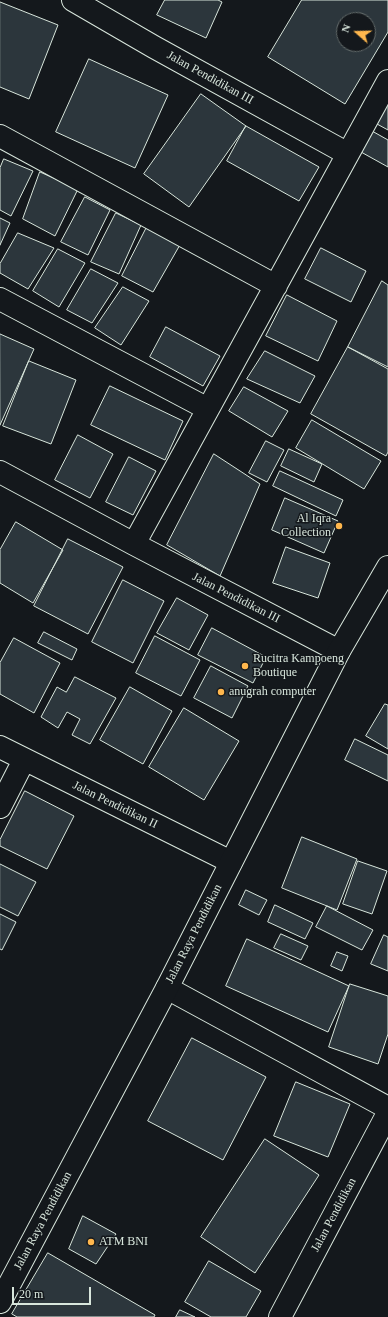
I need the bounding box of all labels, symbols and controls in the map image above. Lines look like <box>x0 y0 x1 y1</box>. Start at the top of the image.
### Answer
north arrow <box>336 12 376 52</box>
text: N <box>339 22 353 34</box>
street label: Jalan Pendidikan III <box>164 48 256 108</box>
place label: Al Iqra Collection <box>281 512 331 540</box>
marker: Al Iqra Collection <box>334 521 344 531</box>
street label: Jalan Pendidikan III <box>190 570 282 626</box>
place label: Rucitra Kampoeng Boutique <box>253 652 344 680</box>
marker: Rucitra Kampoeng Boutique <box>240 661 250 671</box>
place label: anugrah computer <box>229 685 316 699</box>
marker: anugrah computer <box>216 687 226 697</box>
street label: Jalan Pendidikan II <box>70 778 160 832</box>
street label: Jalan Raya Pendidikan <box>163 882 225 986</box>
street label: Jalan Raya Pendidikan <box>11 1169 75 1273</box>
street label: Jalan Pendidikan <box>308 1176 360 1254</box>
place label: ATM BNI <box>99 1235 148 1249</box>
marker: ATM BNI <box>86 1237 96 1247</box>
scale bar <box>14 1279 93 1305</box>
text: 20 m <box>19 1287 43 1301</box>

